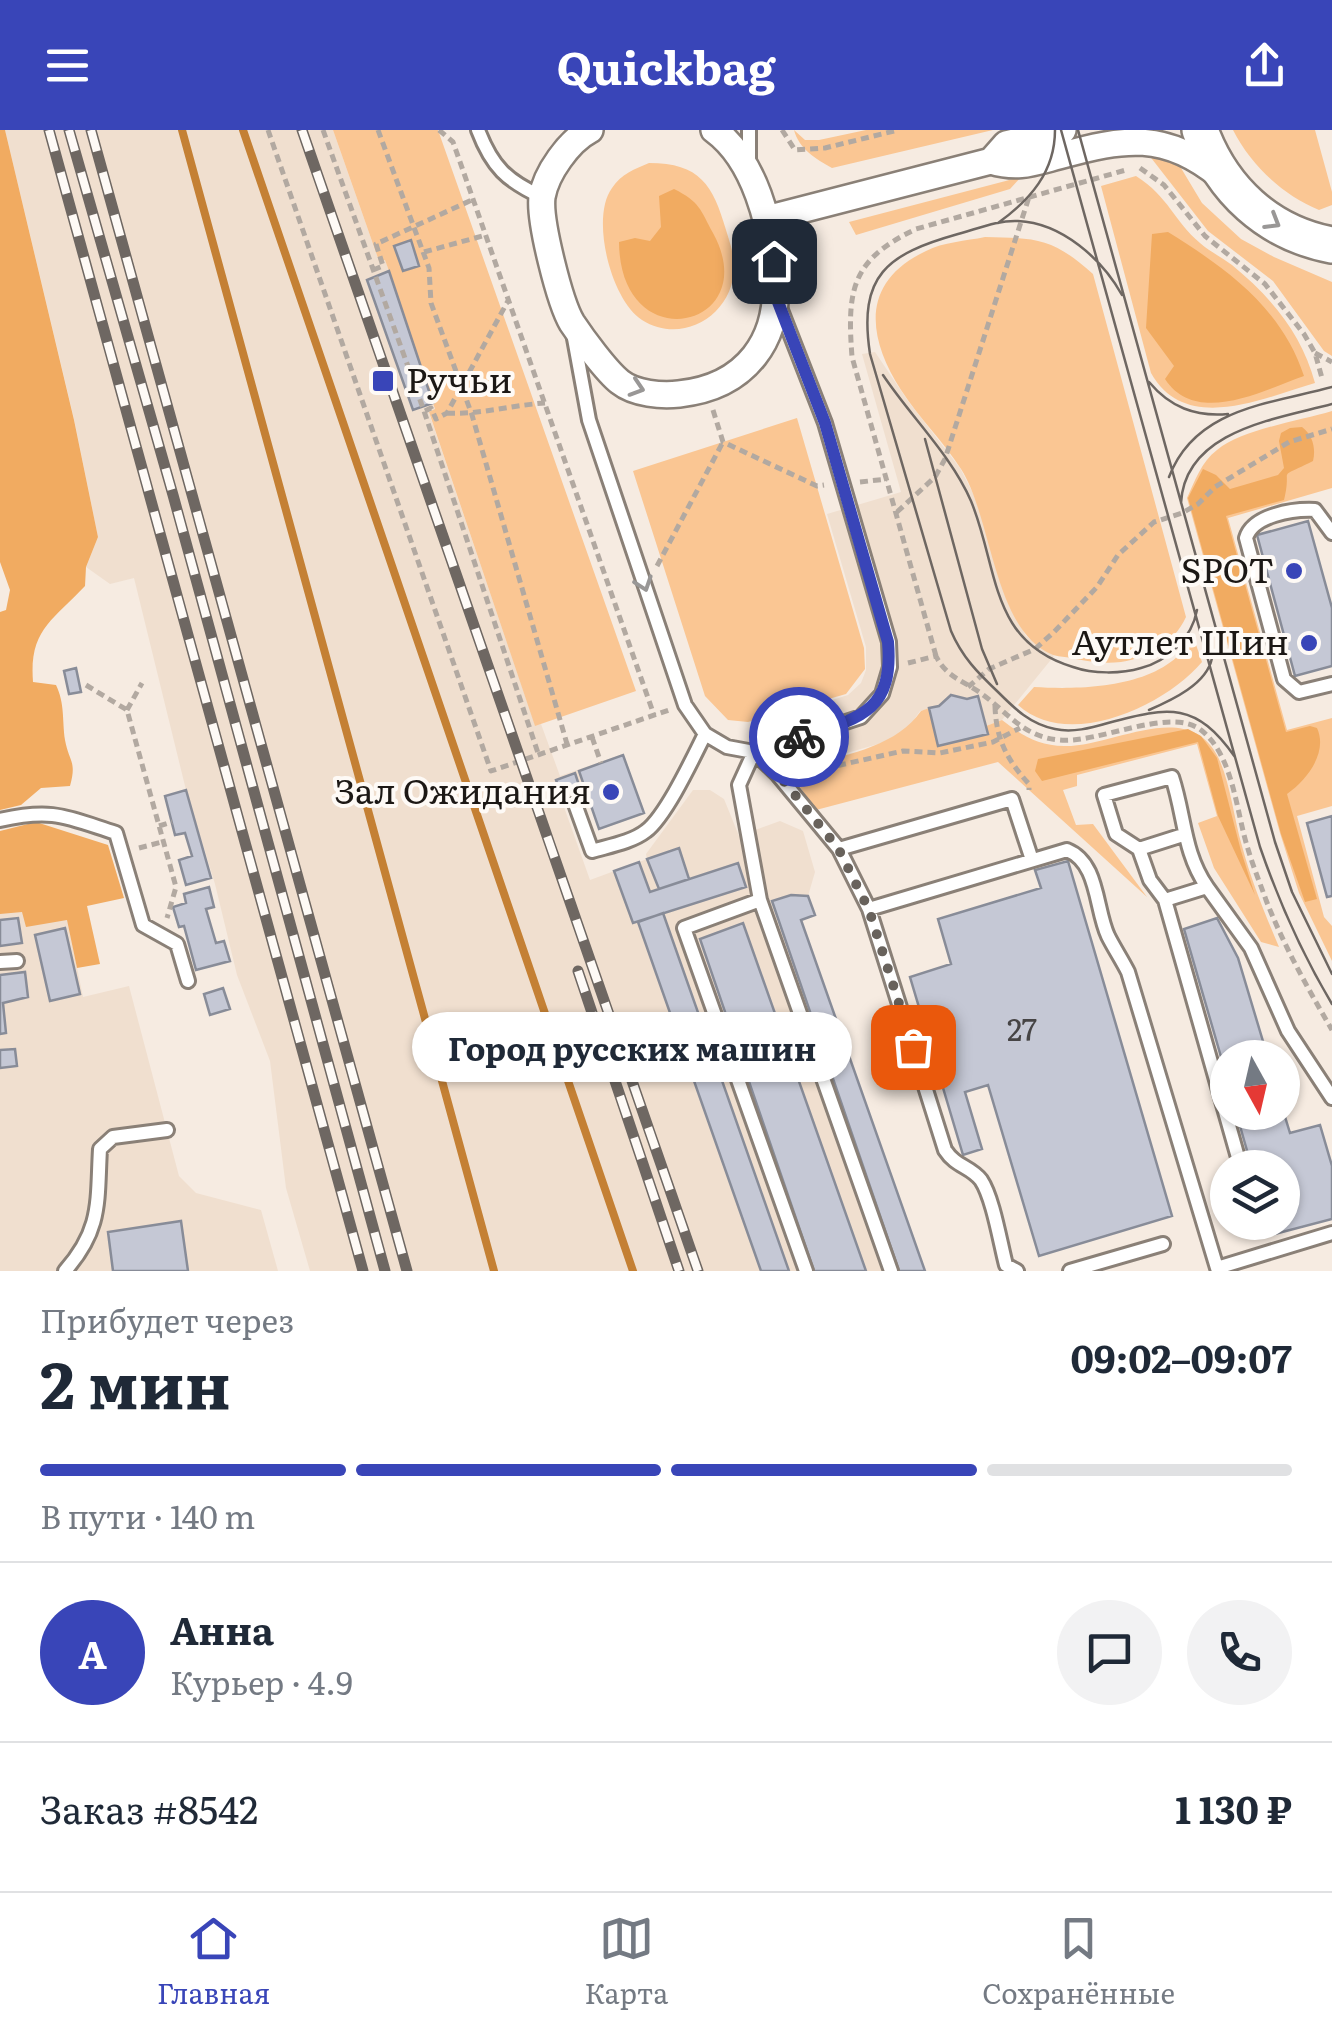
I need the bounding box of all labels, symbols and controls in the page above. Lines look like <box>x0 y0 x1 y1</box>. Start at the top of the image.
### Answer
text: Quickbag <box>557 32 775 99</box>
icon: menu <box>40 38 95 93</box>
icon: share <box>1237 38 1292 93</box>
one-way arrow <box>1262 210 1280 229</box>
pin <box>732 219 817 304</box>
icon: home <box>747 234 802 289</box>
place label: Ручьи <box>406 352 512 404</box>
marker: Ручьи <box>370 368 396 394</box>
one-way arrow <box>628 377 645 397</box>
place label: SPOT <box>1181 542 1274 594</box>
marker: SPOT <box>1283 560 1305 582</box>
one-way arrow <box>632 574 652 591</box>
place label: Аутлет Шин <box>1072 614 1289 666</box>
marker: Аутлет Шин <box>1298 632 1320 654</box>
courier <box>749 687 849 787</box>
icon: bike <box>772 710 827 765</box>
place label: Зал Ожидания <box>335 763 591 815</box>
marker: Зал Ожидания <box>600 781 622 803</box>
pin <box>871 1005 956 1090</box>
house number: 27 <box>1007 1006 1037 1050</box>
callout: Город русских машин <box>413 1012 853 1082</box>
icon: bag <box>886 1020 941 1075</box>
text: Город русских машин <box>448 1023 816 1071</box>
north arrow <box>1210 1040 1300 1130</box>
map controls <box>1210 1040 1300 1240</box>
button: layers <box>1210 1150 1300 1240</box>
text: Прибудет через <box>40 1295 294 1343</box>
text: 09:02–09:07 <box>1070 1328 1292 1385</box>
text: 2 мин <box>40 1332 231 1429</box>
text: В пути · 140 m <box>40 1491 255 1539</box>
text: Анна <box>170 1600 274 1657</box>
button: chat <box>1057 1600 1162 1705</box>
button: phone <box>1187 1600 1292 1705</box>
text: А <box>78 1624 107 1681</box>
text: Курьер · 4.9 <box>170 1657 353 1705</box>
text: Заказ #8542 <box>40 1779 258 1836</box>
text: 1 130 ₽ <box>1175 1779 1292 1836</box>
tab: Главная <box>157 1911 270 2013</box>
tab: Карта <box>584 1911 668 2013</box>
tab: Сохранённые <box>982 1911 1175 2013</box>

